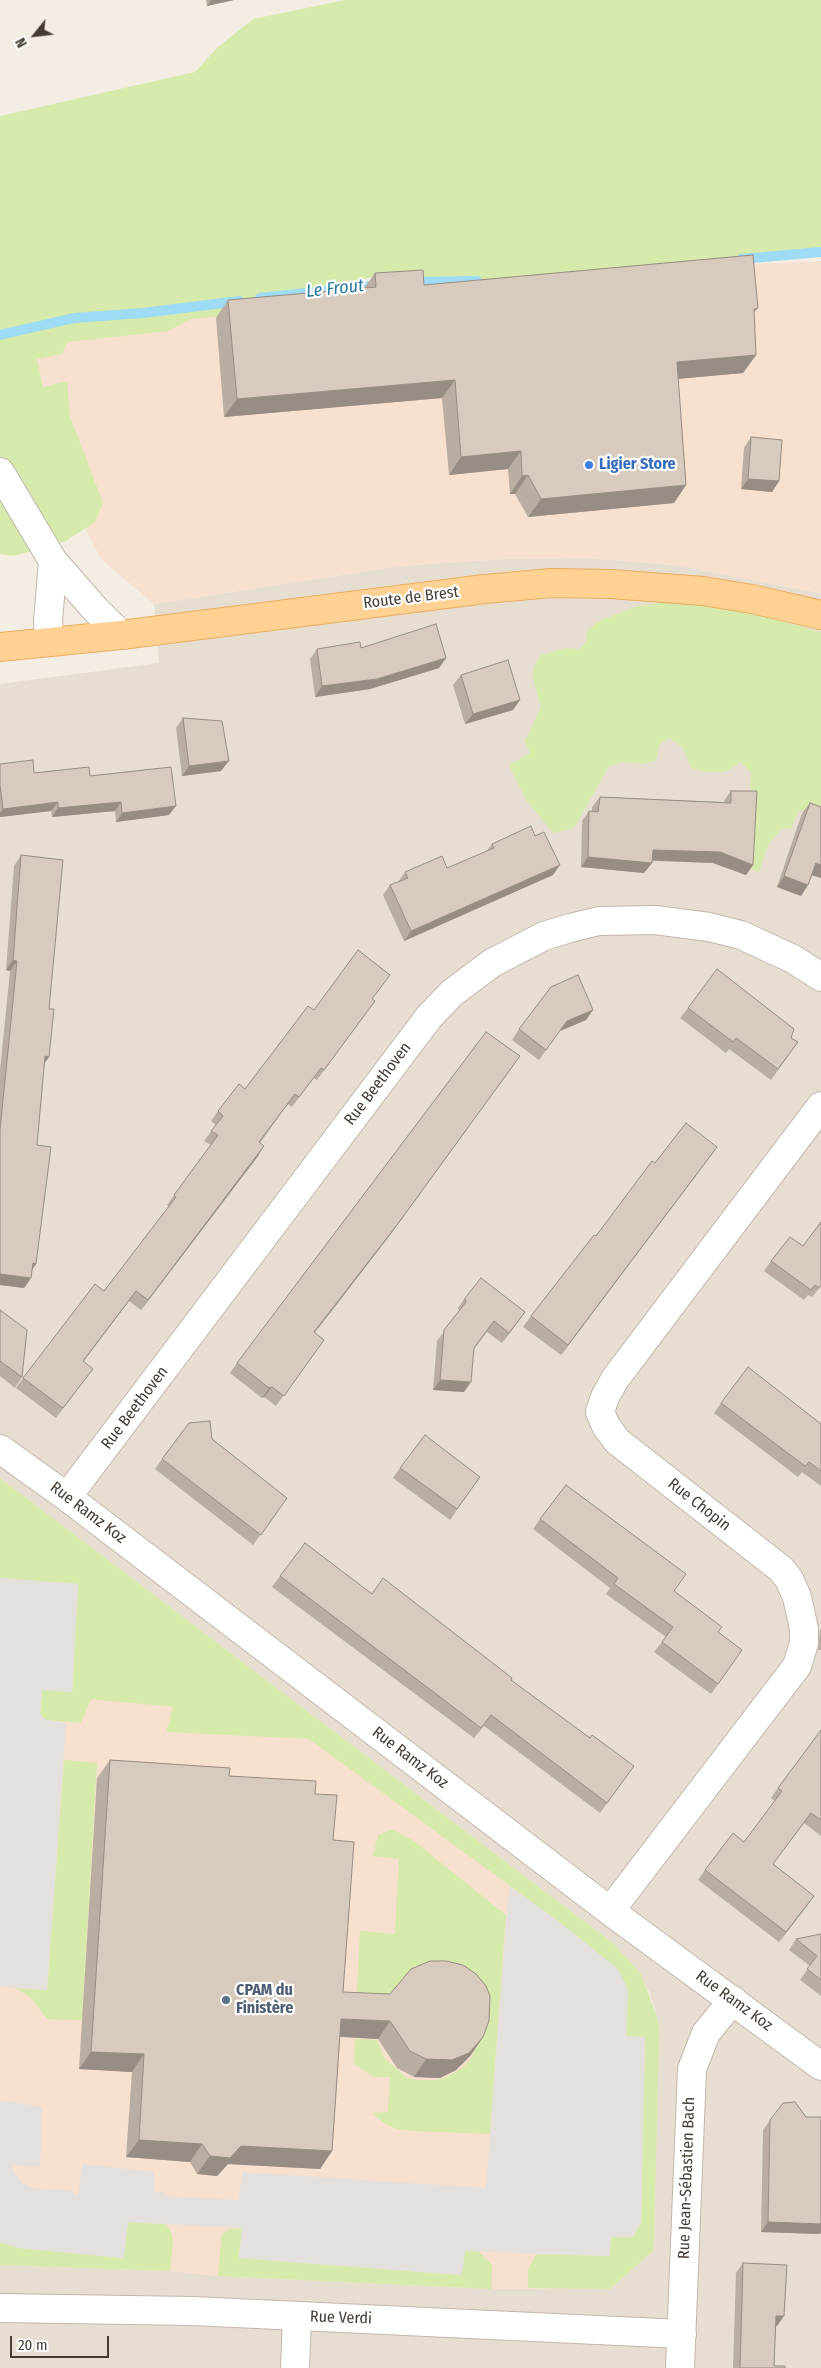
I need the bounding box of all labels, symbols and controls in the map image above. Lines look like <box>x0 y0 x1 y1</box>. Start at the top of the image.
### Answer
north arrow <box>10 10 60 60</box>
text: N <box>12 35 31 50</box>
water label: Le Frout <box>305 275 365 303</box>
place label: Ligier Store <box>599 455 676 475</box>
marker: Ligier Store <box>583 459 595 471</box>
street label: Route de Brest <box>362 583 460 613</box>
street label: Rue Beethoven <box>341 1039 415 1129</box>
street label: Rue Beethoven <box>98 1363 172 1453</box>
street label: Rue Chopin <box>664 1474 734 1536</box>
street label: Rue Ramz Koz <box>46 1478 130 1548</box>
street label: Rue Ramz Koz <box>368 1723 452 1793</box>
street label: Rue Ramz Koz <box>692 1967 776 2035</box>
place label: CPAM du Finistère <box>236 1981 293 2019</box>
marker: CPAM du Finistère <box>220 1994 232 2006</box>
street label: Rue Jean-Sébastien Bach <box>675 2097 699 2259</box>
street label: Rue Verdi <box>310 2307 372 2329</box>
scale bar <box>12 2326 111 2358</box>
text: 20 m <box>18 2336 48 2354</box>

